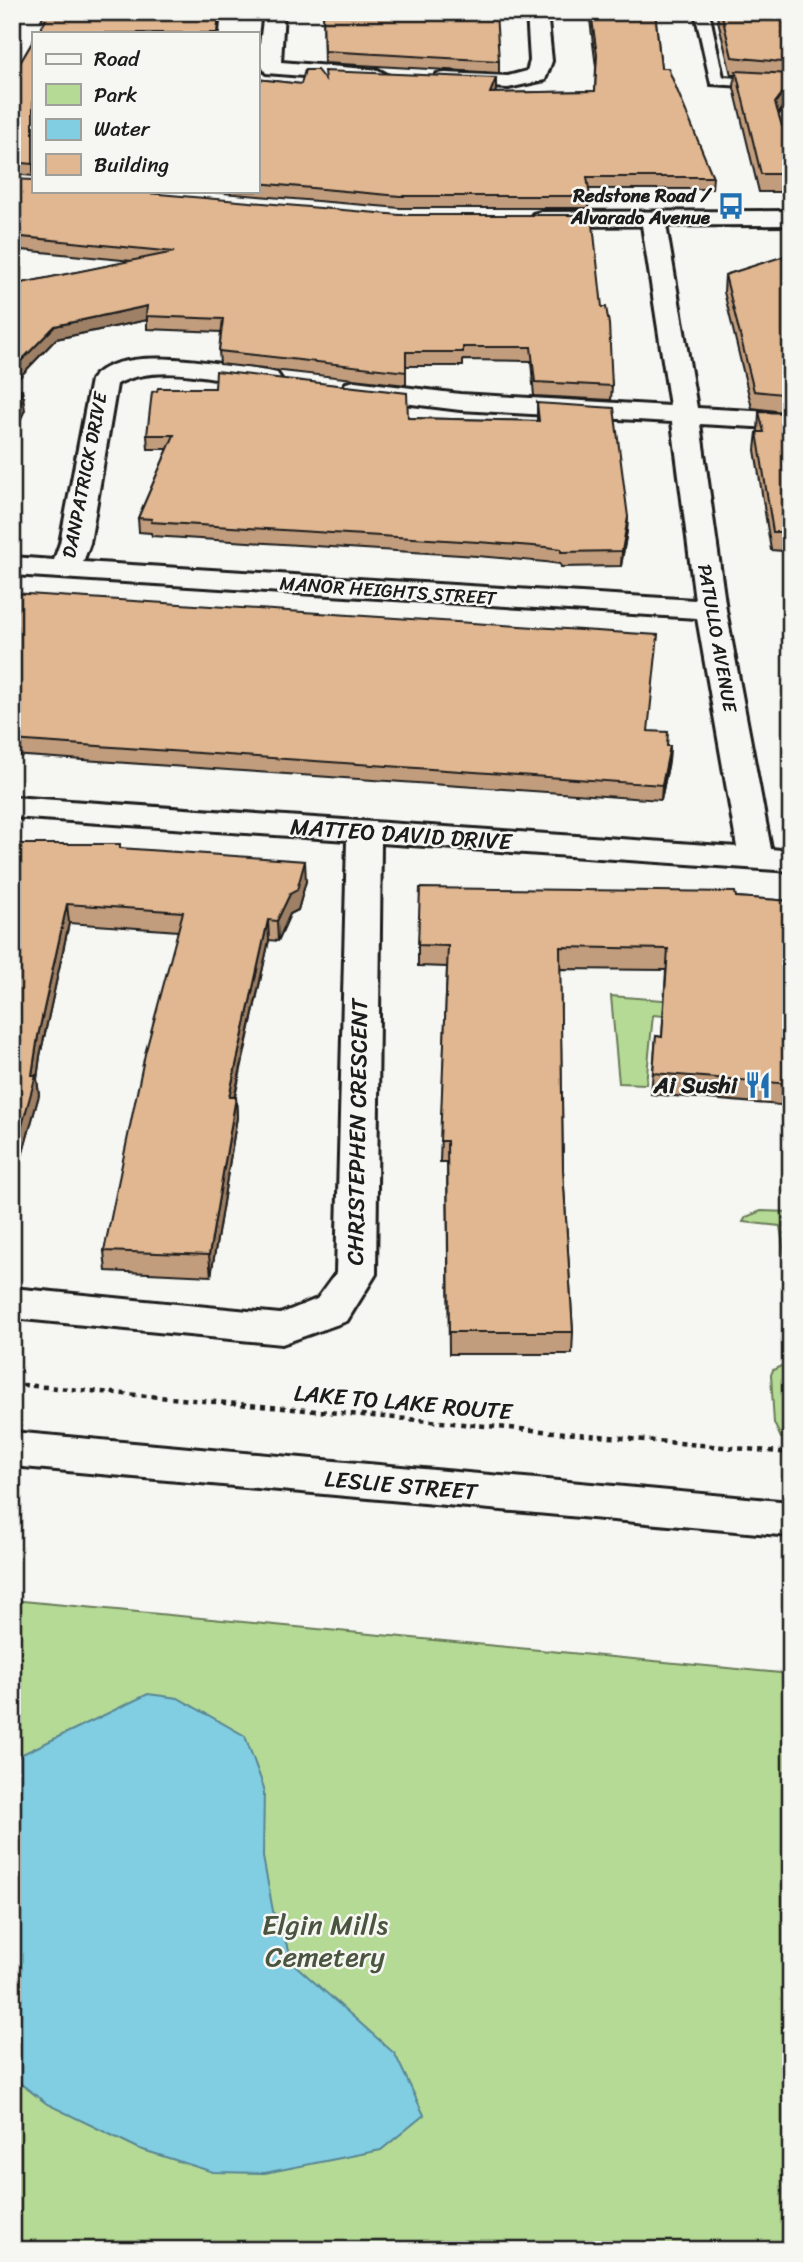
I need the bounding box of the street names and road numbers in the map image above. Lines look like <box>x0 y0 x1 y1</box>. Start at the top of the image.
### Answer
street label: DANPATRICK DRIVE <box>52 388 117 561</box>
street label: PATULLO AVENUE <box>688 561 747 716</box>
street label: MANOR HEIGHTS STREET <box>279 566 499 615</box>
street label: MATTEO DAVID DRIVE <box>289 806 514 863</box>
street label: CHRISTEPHEN CRESCENT <box>335 996 380 1266</box>
street label: LAKE TO LAKE ROUTE <box>292 1373 515 1433</box>
street label: LESLIE STREET <box>323 1458 480 1513</box>

